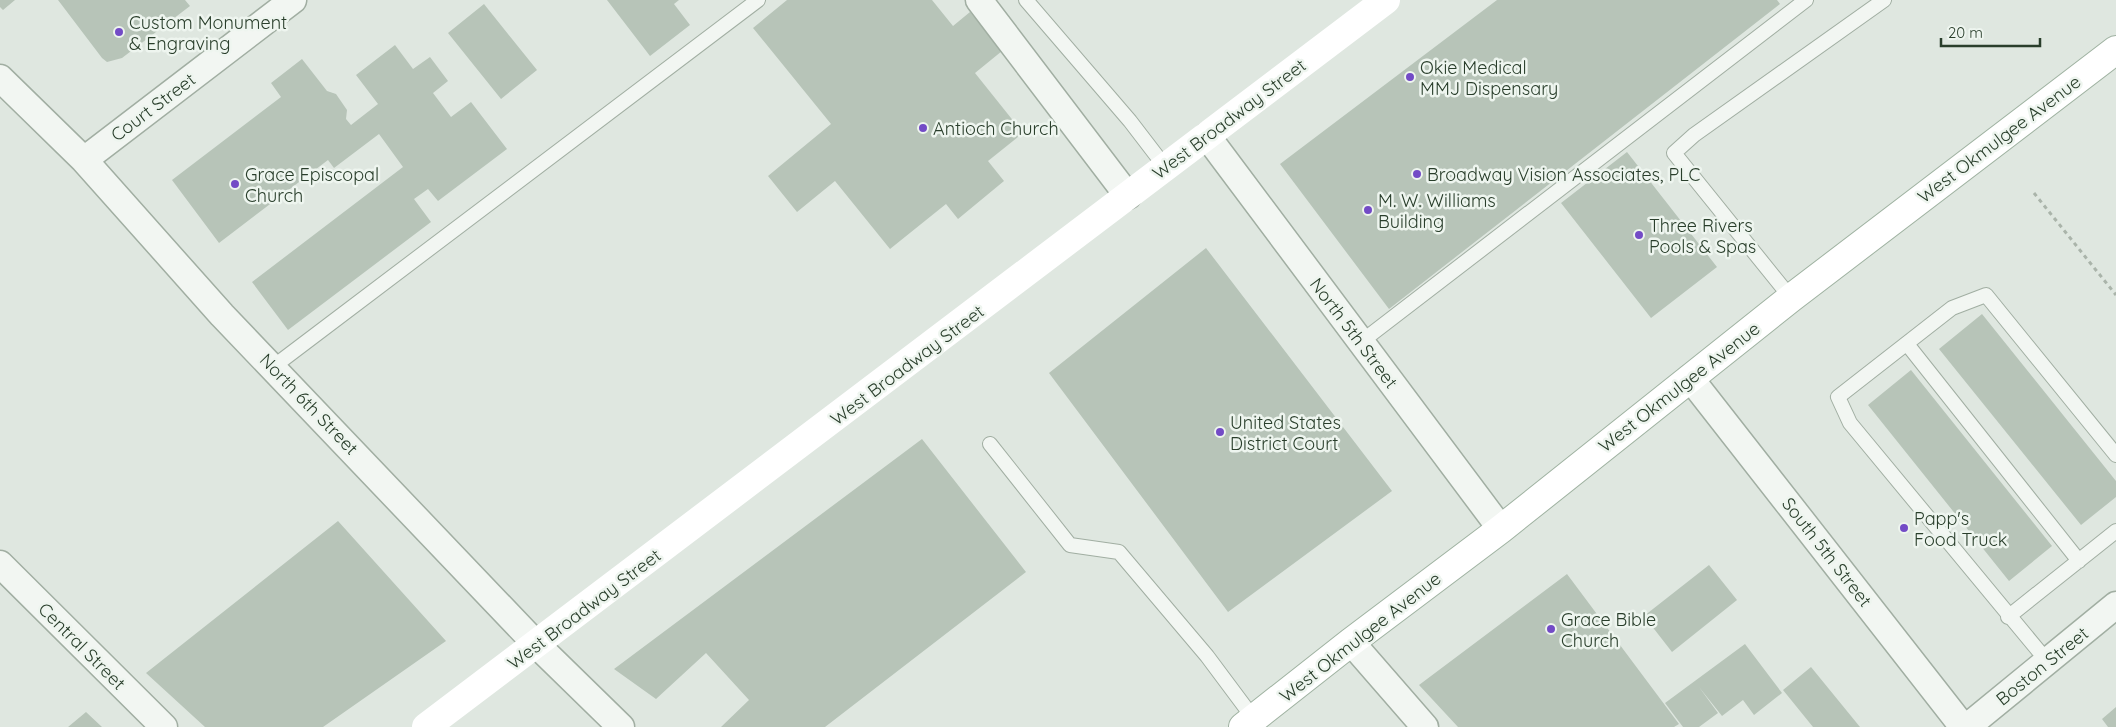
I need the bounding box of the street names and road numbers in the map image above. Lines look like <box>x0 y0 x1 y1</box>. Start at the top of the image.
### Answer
street label: West Broadway Street <box>1148 54 1310 184</box>
street label: Court Street <box>106 68 200 146</box>
street label: West Okmulgee Avenue <box>1913 70 2085 208</box>
street label: North 5th Street <box>1305 273 1403 393</box>
street label: West Broadway Street <box>826 300 988 430</box>
street label: West Okmulgee Avenue <box>1594 317 1764 457</box>
street label: North 6th Street <box>255 348 363 460</box>
street label: South 5th Street <box>1777 493 1877 611</box>
street label: West Broadway Street <box>503 544 665 674</box>
street label: West Okmulgee Avenue <box>1275 567 1445 707</box>
street label: Central Street <box>33 597 131 695</box>
street label: Boston Street <box>1991 622 2093 710</box>

